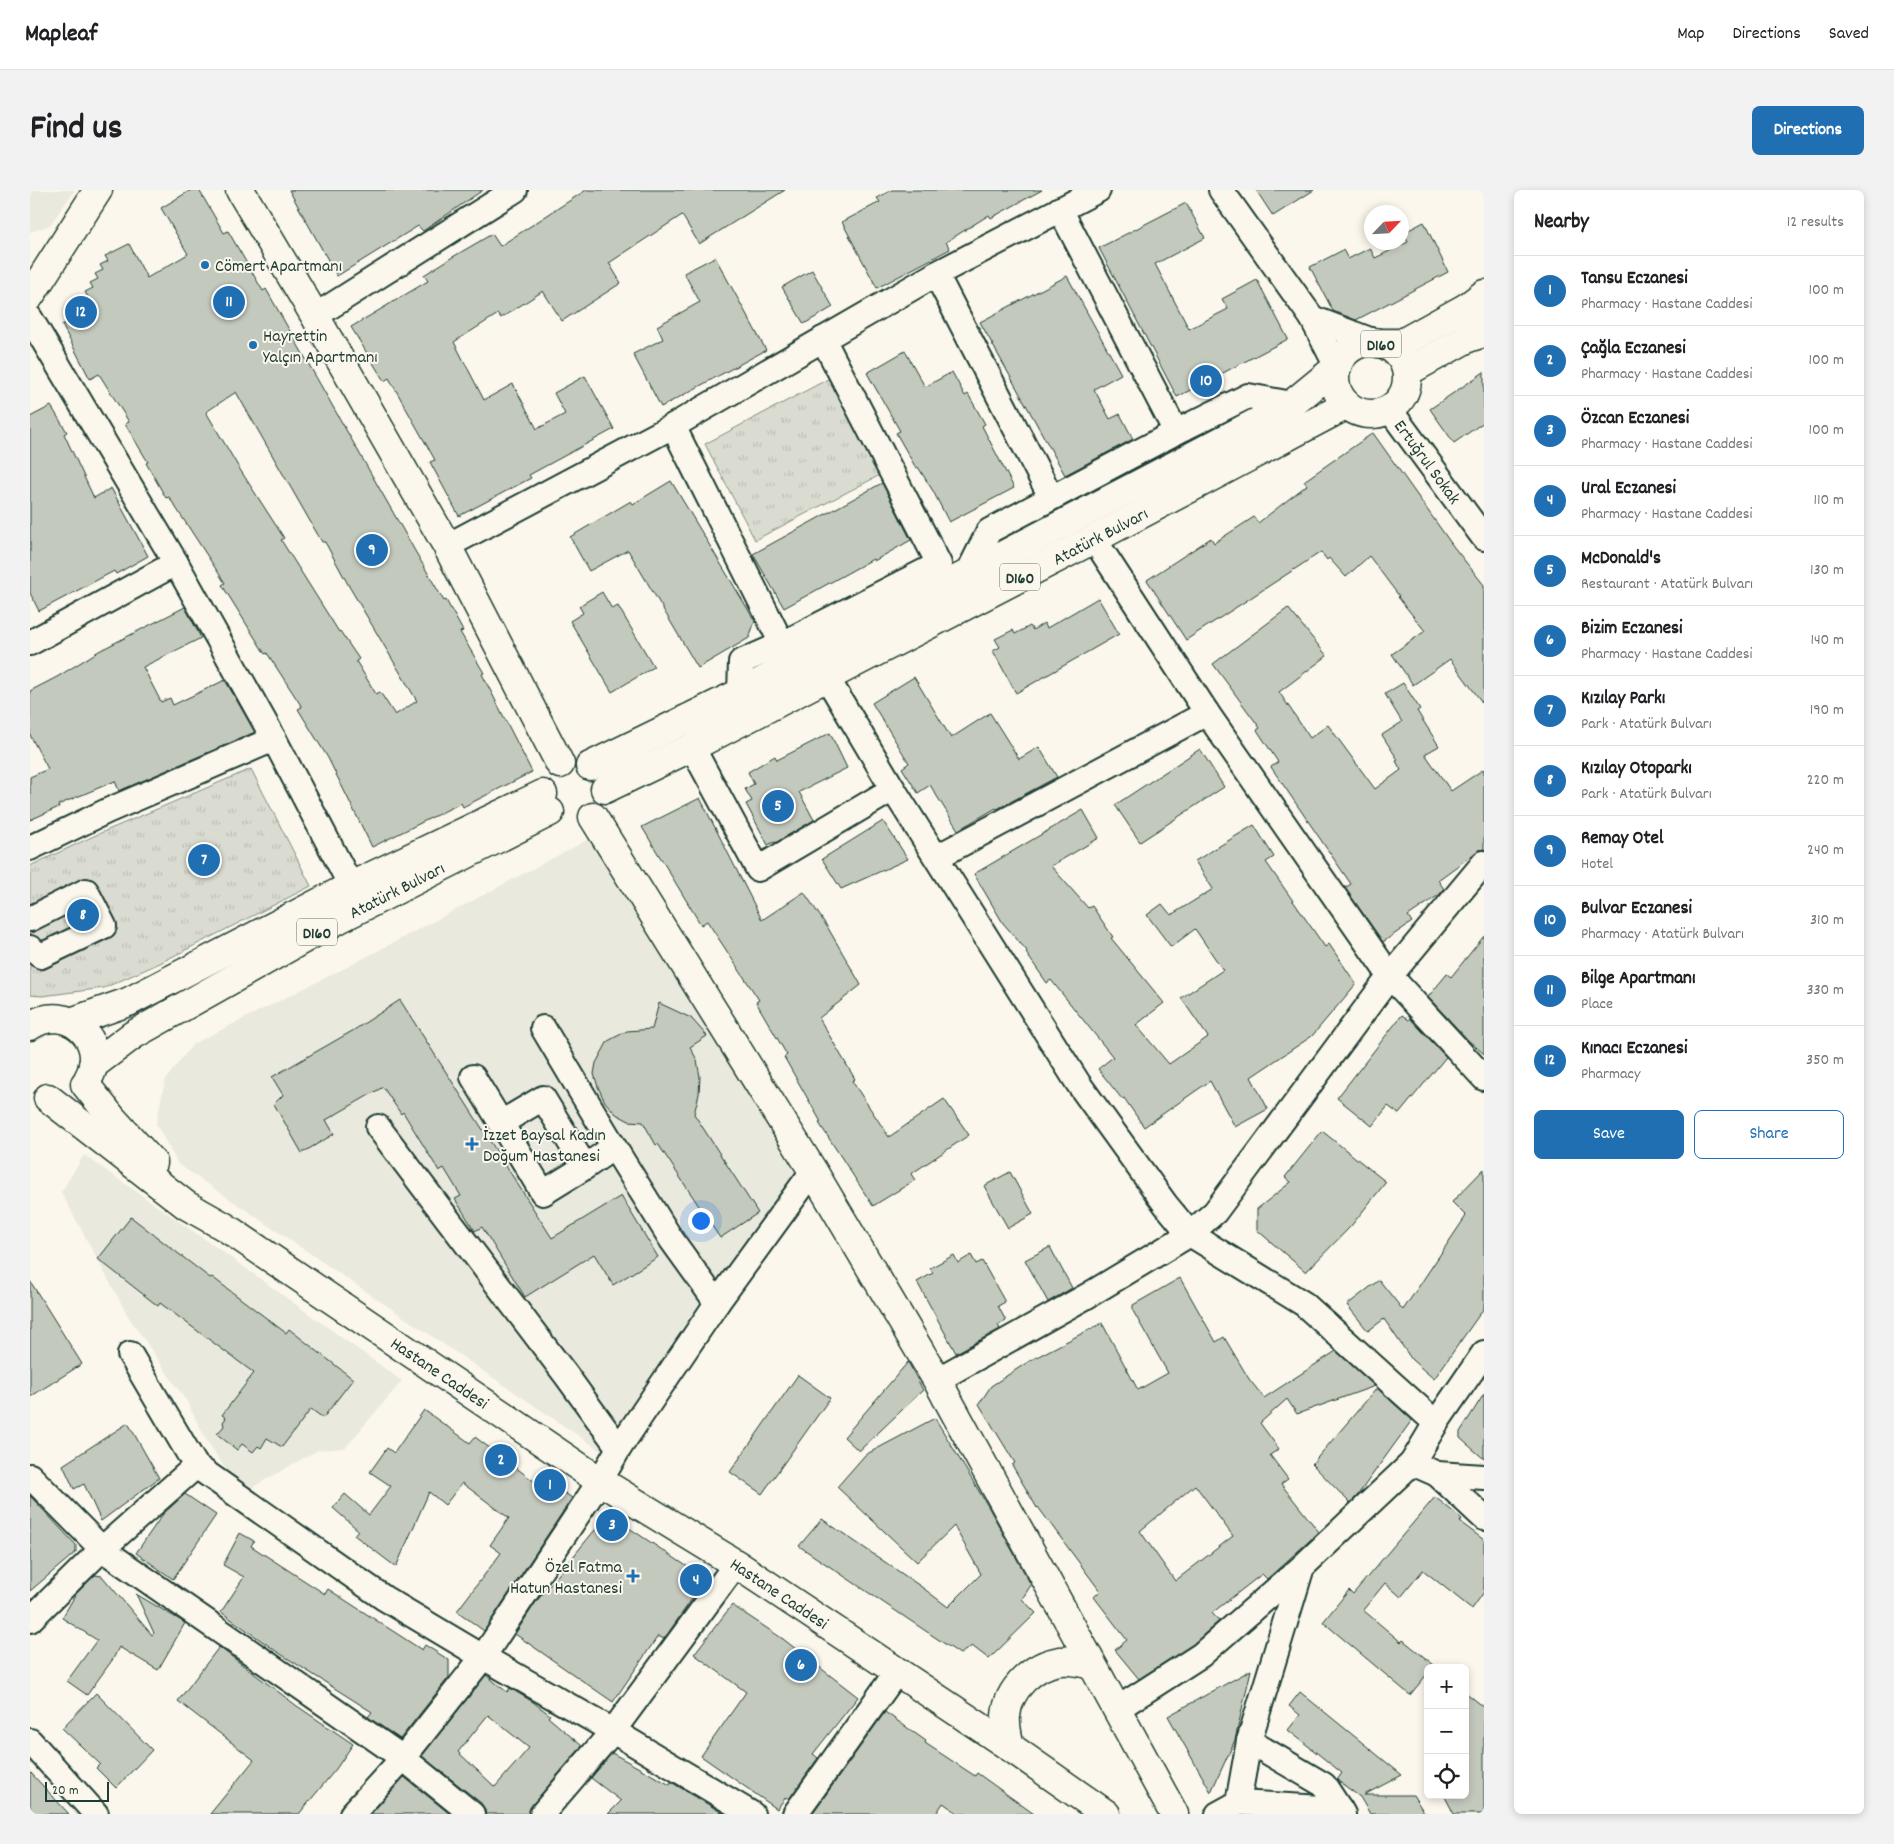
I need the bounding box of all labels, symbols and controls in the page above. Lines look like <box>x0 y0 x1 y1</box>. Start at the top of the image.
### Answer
text: Mapleaf <box>25 18 97 52</box>
text: Map <box>1677 22 1704 47</box>
text: Directions <box>1732 22 1801 47</box>
text: Saved <box>1829 22 1869 47</box>
text: Find us <box>30 105 122 155</box>
button: Directions <box>1752 106 1864 155</box>
north arrow <box>1364 205 1409 250</box>
text: Nearby <box>1534 208 1589 238</box>
text: 12 results <box>1787 211 1844 234</box>
place label: Cömert Apartmanı <box>215 255 342 280</box>
marker: Cömert Apartmanı <box>199 259 211 271</box>
text: Tansu Eczanesi <box>1581 266 1688 293</box>
text: 1 <box>1548 279 1552 302</box>
text: 100 m <box>1808 279 1844 302</box>
pin: 11 <box>213 283 245 321</box>
pin: 12 <box>65 293 97 331</box>
text: Pharmacy · Hastane Caddesi <box>1581 293 1753 316</box>
place label: Hayrettin Yalçın Apartmanı <box>263 325 378 371</box>
road number: D160 <box>1361 330 1401 358</box>
text: Çağla Eczanesi <box>1581 336 1686 363</box>
marker: Hayrettin Yalçın Apartmanı <box>247 339 259 351</box>
text: 2 <box>1547 349 1554 372</box>
text: 100 m <box>1808 349 1844 372</box>
pin: 10 <box>1190 362 1222 400</box>
text: Pharmacy · Hastane Caddesi <box>1581 363 1753 386</box>
text: Özcan Eczanesi <box>1581 406 1689 433</box>
street label: Ertuğrul Sokak <box>1386 416 1465 510</box>
text: 3 <box>1546 419 1554 442</box>
text: 100 m <box>1808 419 1844 442</box>
text: Pharmacy · Hastane Caddesi <box>1581 433 1753 456</box>
text: Ural Eczanesi <box>1581 476 1676 503</box>
text: 4 <box>1547 489 1553 512</box>
text: 110 m <box>1814 489 1844 512</box>
street label: Atatürk Bulvarı <box>1049 503 1153 573</box>
text: Pharmacy · Hastane Caddesi <box>1581 503 1753 526</box>
pin: 9 <box>356 531 388 569</box>
text: McDonald's <box>1581 546 1661 573</box>
text: 5 <box>1546 559 1554 582</box>
text: 130 m <box>1810 559 1844 582</box>
road number: D160 <box>1000 564 1040 591</box>
text: Restaurant · Atatürk Bulvarı <box>1581 573 1753 596</box>
text: Bizim Eczanesi <box>1581 616 1683 643</box>
text: 6 <box>1546 629 1554 652</box>
text: 140 m <box>1810 629 1844 652</box>
text: Pharmacy · Hastane Caddesi <box>1581 643 1753 666</box>
text: Kızılay Parkı <box>1581 686 1665 713</box>
text: 7 <box>1547 699 1553 722</box>
text: 190 m <box>1810 699 1844 722</box>
text: Park · Atatürk Bulvarı <box>1581 713 1712 736</box>
text: Kızılay Otoparkı <box>1581 756 1692 783</box>
text: 8 <box>1547 769 1553 792</box>
text: 220 m <box>1807 769 1844 792</box>
text: Park · Atatürk Bulvarı <box>1581 783 1712 806</box>
pin: 5 <box>762 787 794 825</box>
text: Remay Otel <box>1581 826 1663 853</box>
text: 9 <box>1546 839 1554 862</box>
text: 240 m <box>1807 839 1844 862</box>
pin: 7 <box>188 841 220 879</box>
text: Hotel <box>1581 853 1613 876</box>
street label: Atatürk Bulvarı <box>346 857 450 927</box>
pin: 8 <box>67 896 99 934</box>
text: Bulvar Eczanesi <box>1581 896 1692 923</box>
text: 10 <box>1544 909 1556 932</box>
text: 310 m <box>1810 909 1844 932</box>
road number: D160 <box>297 919 337 946</box>
text: Pharmacy · Atatürk Bulvarı <box>1581 923 1744 946</box>
text: Bilge Apartmanı <box>1581 966 1695 993</box>
text: 11 <box>1546 979 1554 1002</box>
text: 330 m <box>1806 979 1844 1002</box>
text: Place <box>1581 993 1613 1016</box>
text: Kınacı Eczanesi <box>1581 1036 1687 1063</box>
text: 12 <box>1545 1049 1555 1072</box>
text: 350 m <box>1806 1049 1844 1072</box>
text: Pharmacy <box>1581 1063 1640 1086</box>
button: Save <box>1534 1110 1684 1159</box>
button: Share <box>1694 1110 1844 1159</box>
place label: İzzet Baysal Kadın Doğum Hastanesi <box>483 1124 606 1170</box>
marker: İzzet Baysal Kadın Doğum Hastanesi <box>465 1137 479 1151</box>
your location <box>688 1208 714 1234</box>
street label: Hastane Caddesi <box>384 1332 493 1417</box>
pin: 2 <box>485 1441 517 1479</box>
pin: 1 <box>534 1466 566 1504</box>
pin: 3 <box>596 1506 628 1544</box>
street label: Hastane Caddesi <box>724 1553 832 1637</box>
place label: Özel Fatma Hatun Hastanesi <box>510 1556 623 1602</box>
pin: 4 <box>680 1561 712 1599</box>
marker: Özel Fatma Hatun Hastanesi <box>626 1569 640 1583</box>
pin: 6 <box>785 1646 817 1684</box>
map controls <box>1424 1664 1469 1799</box>
button: + <box>1424 1664 1469 1709</box>
button: − <box>1424 1709 1469 1754</box>
button: locate <box>1424 1754 1469 1799</box>
scale bar <box>45 1779 109 1802</box>
text: 20 m <box>52 1781 79 1801</box>

